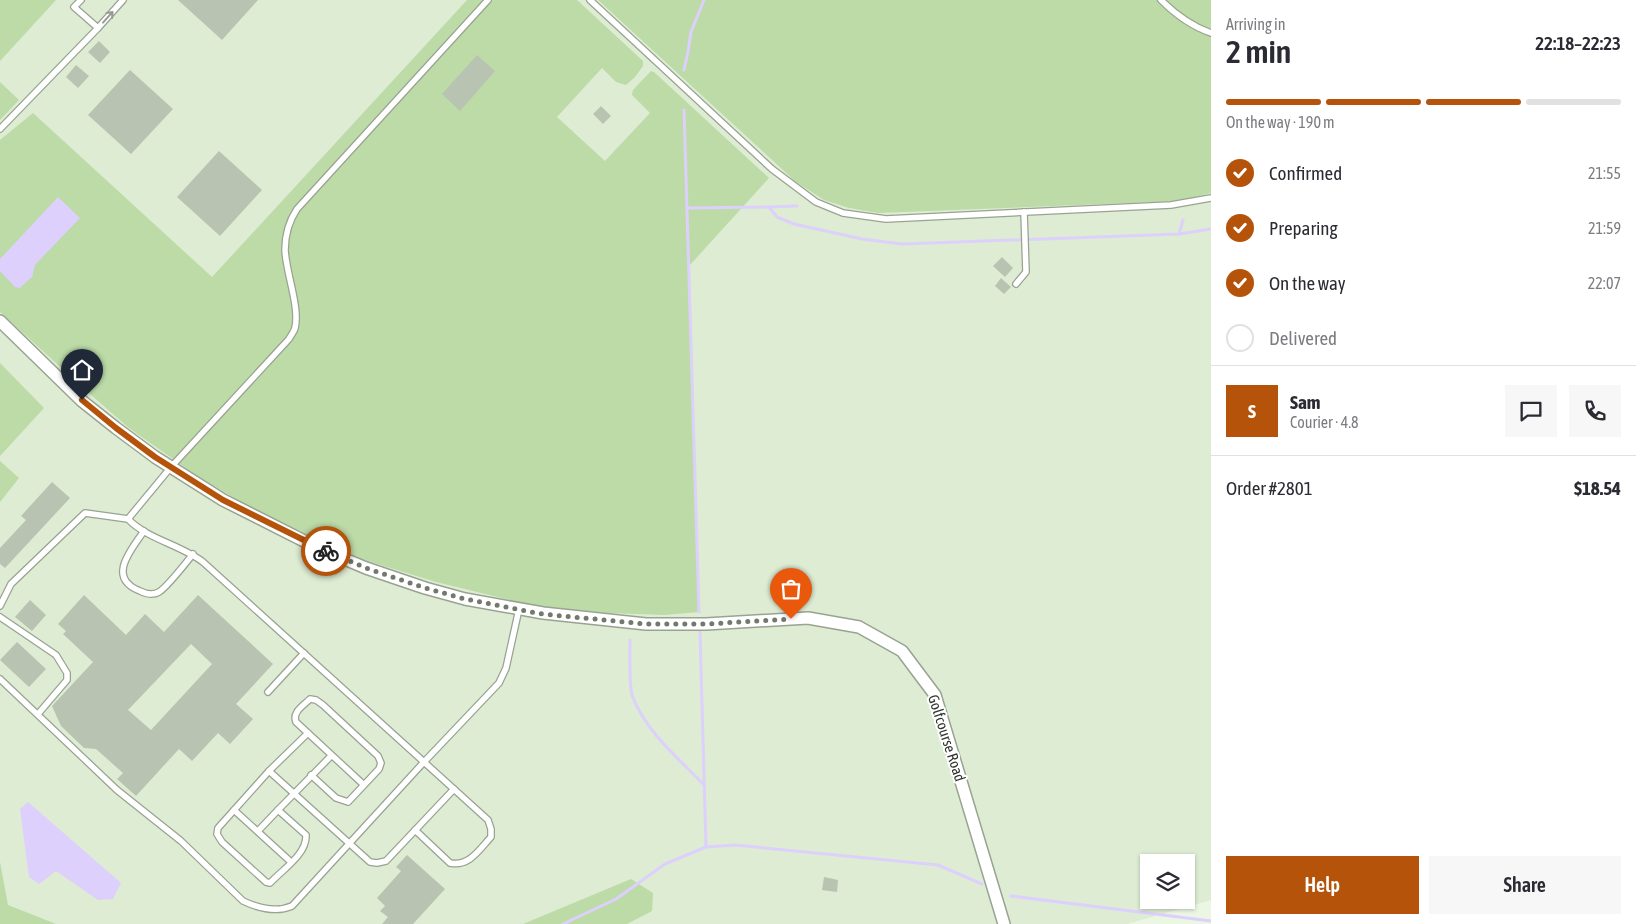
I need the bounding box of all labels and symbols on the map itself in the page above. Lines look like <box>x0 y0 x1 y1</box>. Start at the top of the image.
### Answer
one-way arrow <box>103 10 114 23</box>
pin <box>61 349 103 400</box>
courier <box>301 526 351 576</box>
pin <box>770 568 812 619</box>
street label: Golfcourse Road <box>925 692 969 784</box>

